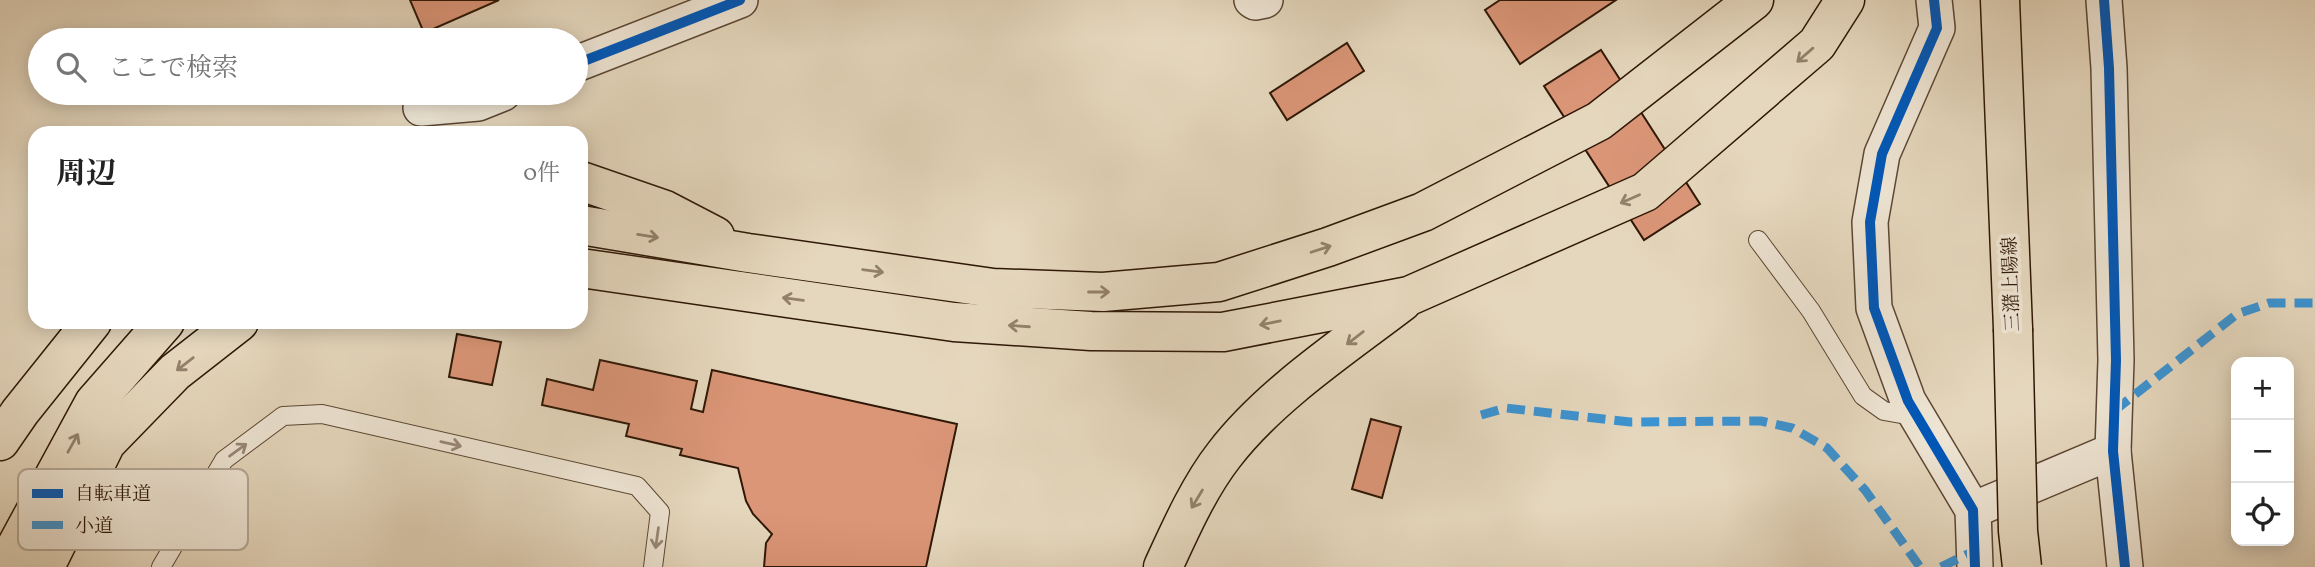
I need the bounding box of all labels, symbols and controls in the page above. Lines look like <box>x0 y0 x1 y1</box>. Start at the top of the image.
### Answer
search box <box>28 28 588 105</box>
one-way arrow <box>1796 47 1814 63</box>
icon: search <box>52 48 90 86</box>
text: ここで検索 <box>108 51 238 87</box>
text: 周辺 <box>56 154 116 196</box>
text: 0件 <box>523 158 560 190</box>
one-way arrow <box>1620 193 1641 206</box>
one-way arrow <box>636 230 659 243</box>
street label: 三潴上陽線 <box>1997 236 2027 332</box>
one-way arrow <box>1310 242 1332 254</box>
one-way arrow <box>861 265 884 278</box>
one-way arrow <box>1088 285 1111 299</box>
one-way arrow <box>782 293 805 306</box>
one-way arrow <box>1259 317 1282 330</box>
one-way arrow <box>1008 319 1030 332</box>
one-way arrow <box>1346 331 1364 346</box>
one-way arrow <box>177 357 195 372</box>
map controls <box>2231 357 2294 546</box>
button: + <box>2231 357 2294 420</box>
button: − <box>2231 420 2294 483</box>
one-way arrow <box>66 433 80 453</box>
one-way arrow <box>439 438 462 451</box>
one-way arrow <box>228 442 247 457</box>
legend <box>18 469 248 550</box>
text: 自転車道 <box>75 482 151 508</box>
button: locate <box>2231 483 2294 546</box>
one-way arrow <box>1190 488 1204 508</box>
text: 小道 <box>75 514 113 540</box>
one-way arrow <box>650 527 663 549</box>

